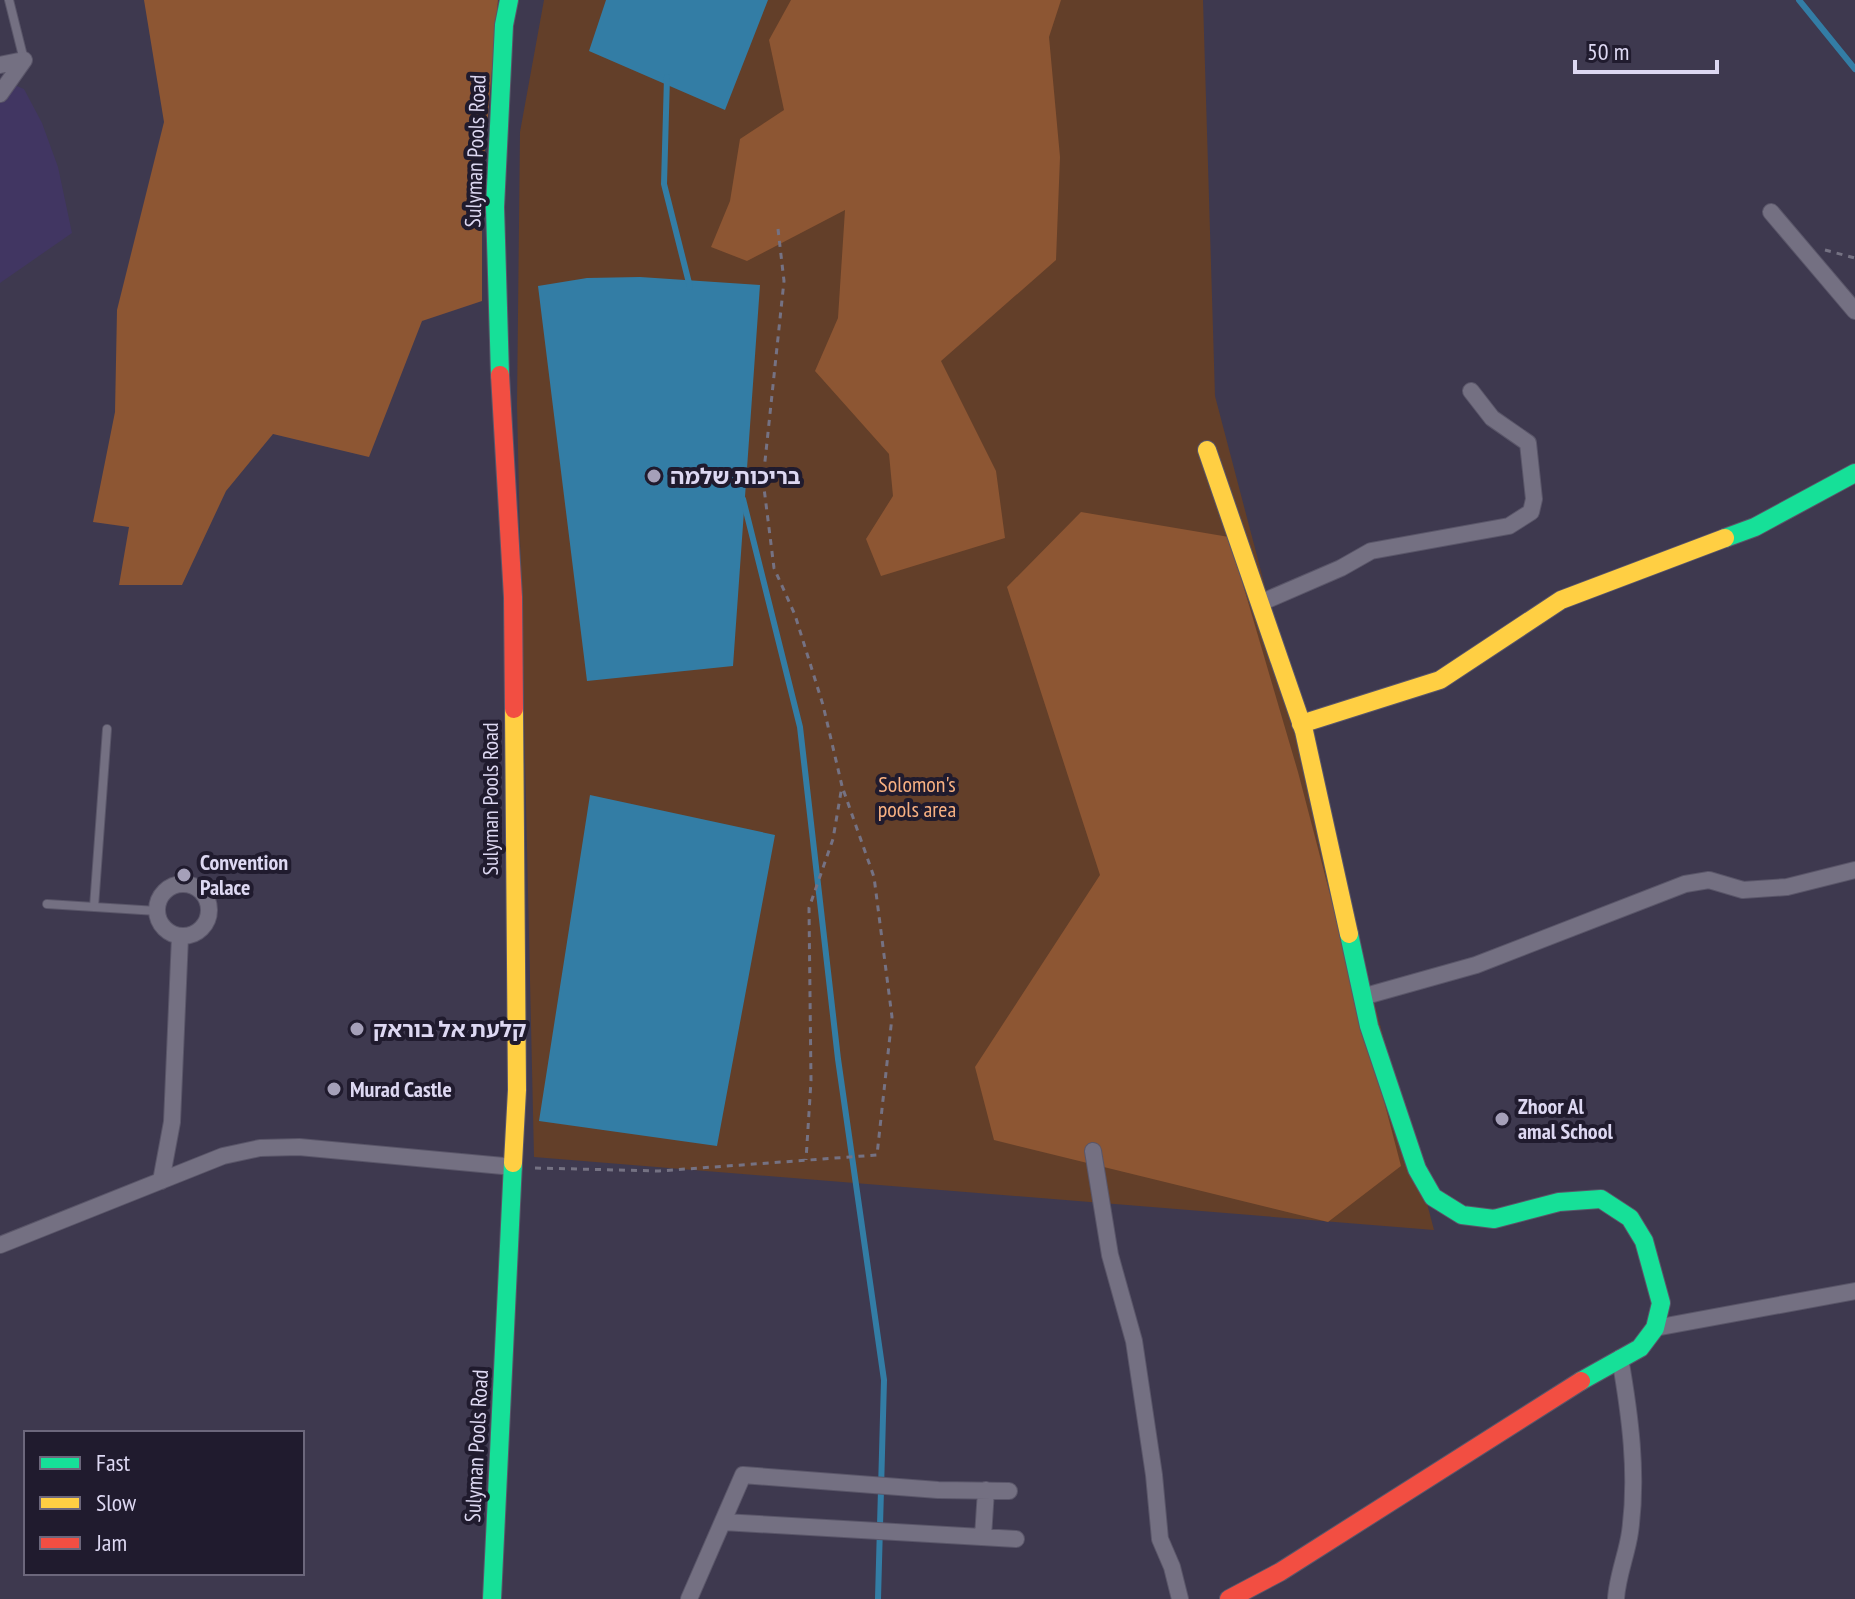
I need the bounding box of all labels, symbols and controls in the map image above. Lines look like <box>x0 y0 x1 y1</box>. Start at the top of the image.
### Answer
scale bar <box>1575 24 1717 74</box>
text: 50 m <box>1587 36 1629 67</box>
street label: Sulyman Pools Road <box>458 74 492 228</box>
place label: בריכות שלמה <box>670 462 801 490</box>
marker: בריכות שלמה <box>645 467 663 485</box>
street label: Sulyman Pools Road <box>476 723 504 875</box>
park label: Solomon's pools area <box>878 770 956 823</box>
place label: Convention Palace <box>200 848 288 901</box>
marker: Convention Palace <box>175 866 193 884</box>
place label: קלעת אל בוראק <box>373 1015 526 1043</box>
marker: קלעת אל בוראק <box>348 1020 366 1038</box>
place label: Murad Castle <box>350 1075 452 1103</box>
marker: Murad Castle <box>325 1080 343 1098</box>
place label: Zhoor Al amal School <box>1518 1092 1613 1145</box>
marker: Zhoor Al amal School <box>1493 1110 1511 1128</box>
street label: Sulyman Pools Road <box>458 1369 494 1523</box>
legend <box>24 1431 304 1575</box>
text: Fast <box>96 1447 131 1478</box>
text: Slow <box>96 1487 137 1518</box>
text: Jam <box>95 1527 127 1558</box>

